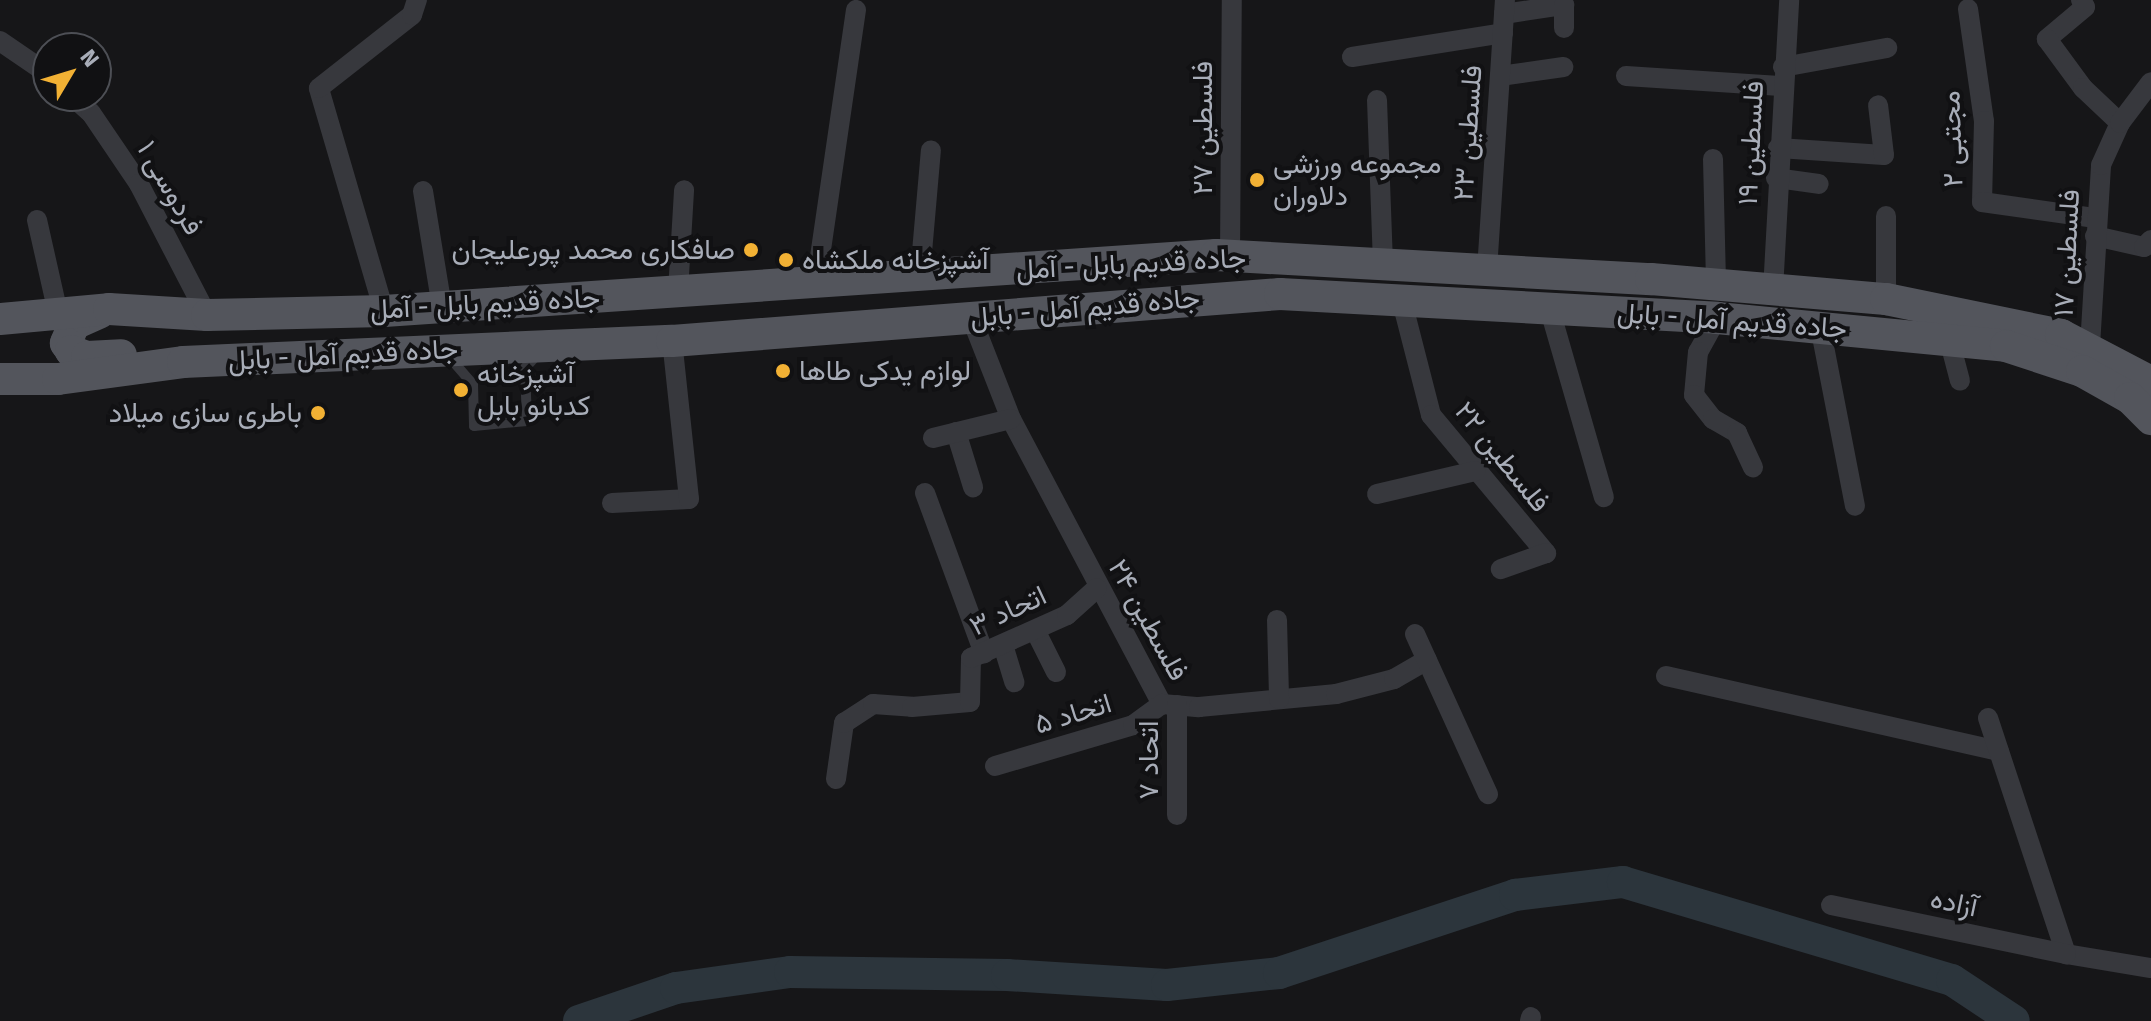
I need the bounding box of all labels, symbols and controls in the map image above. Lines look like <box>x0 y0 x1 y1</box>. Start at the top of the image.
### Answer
north arrow <box>32 32 112 112</box>
text: N <box>75 44 105 72</box>
street label: فلسطین ۲۷ <box>1186 61 1220 195</box>
street label: فلسطین ۲۳ <box>1446 64 1490 202</box>
street label: فلسطین ۱۹ <box>1731 80 1771 206</box>
street label: مجتبی ۲ <box>1934 90 1970 188</box>
street label: فردوسی ۱ <box>130 135 210 241</box>
place label: مجموعه ورزشی دلاوران <box>1273 147 1441 213</box>
marker: مجموعه ورزشی دلاوران <box>1248 171 1266 189</box>
street label: فلسطین ۱۷ <box>2047 188 2087 318</box>
place label: صافکاری محمد پورعلیجان <box>452 233 735 267</box>
marker: صافکاری محمد پورعلیجان <box>742 241 760 259</box>
street label: جاده قدیم بابل - آمل <box>1015 241 1247 287</box>
place label: آشپزخانه ملکشاه <box>802 243 988 277</box>
marker: آشپزخانه ملکشاه <box>777 251 795 269</box>
street label: جاده قدیم بابل - آمل <box>369 281 601 327</box>
street label: جاده قدیم آمل - بابل <box>969 281 1201 335</box>
street label: جاده قدیم آمل - بابل <box>1616 296 1848 346</box>
street label: جاده قدیم آمل - بابل <box>227 332 459 378</box>
place label: لوازم یدکی طاها <box>799 354 971 388</box>
place label: آشپزخانه کدبانو بابل <box>477 357 590 423</box>
marker: لوازم یدکی طاها <box>774 362 792 380</box>
marker: آشپزخانه کدبانو بابل <box>452 381 470 399</box>
street label: فلسطین ۲۲ <box>1447 395 1557 519</box>
place label: باطری سازی میلاد <box>109 396 302 430</box>
marker: باطری سازی میلاد <box>309 404 327 422</box>
street label: فلسطین ۲۴ <box>1101 553 1195 687</box>
street label: اتحاد ۳ <box>964 579 1052 643</box>
street label: اتحاد ۵ <box>1030 686 1116 742</box>
street label: اتحاد ۷ <box>1132 721 1166 799</box>
street label: آزاده <box>1927 882 1981 924</box>

